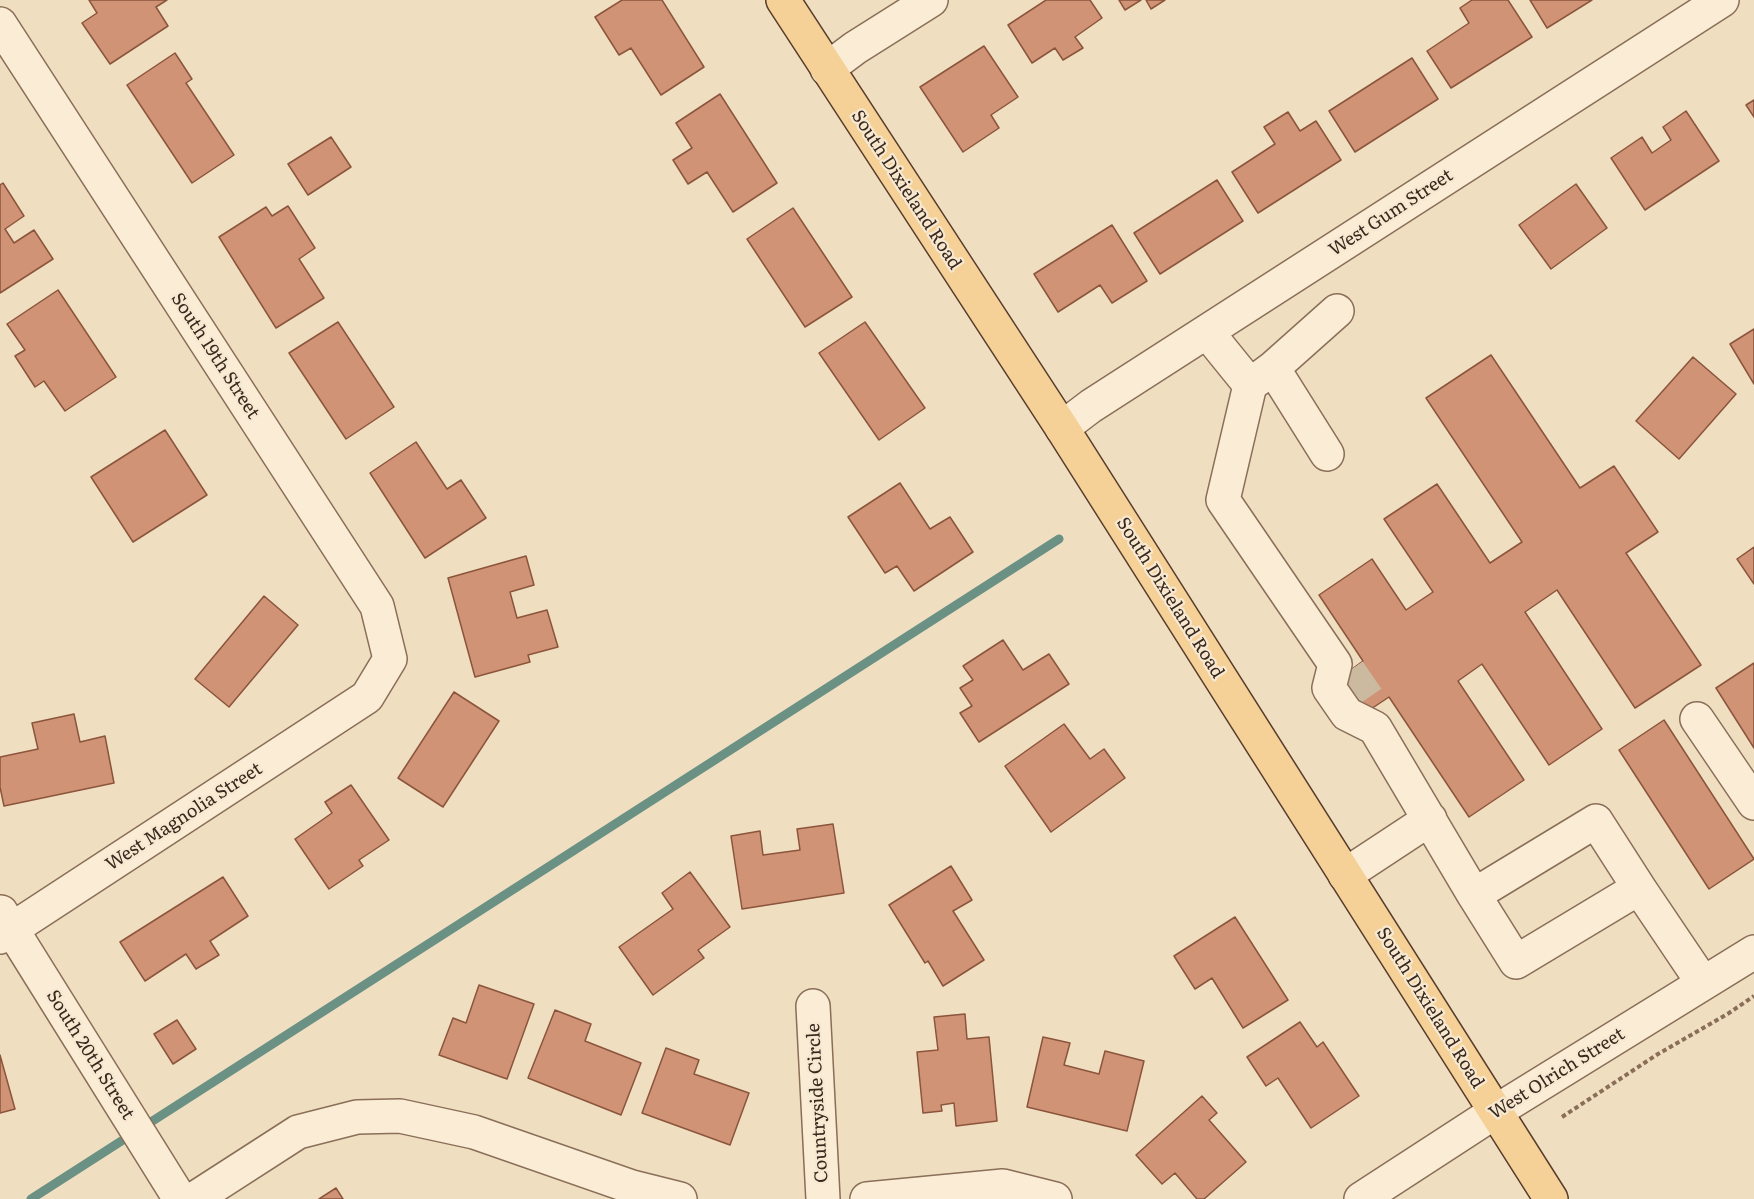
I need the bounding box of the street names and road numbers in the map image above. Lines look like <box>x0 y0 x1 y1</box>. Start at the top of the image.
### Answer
street label: South Dixieland Road <box>846 106 966 274</box>
street label: West Gum Street <box>1325 165 1457 261</box>
street label: South 19th Street <box>166 289 264 423</box>
street label: South Dixieland Road <box>1112 514 1228 682</box>
street label: West Magnolia Street <box>102 758 266 876</box>
street label: South Dixieland Road <box>1372 924 1488 1092</box>
street label: South 20th Street <box>41 986 139 1124</box>
street label: Countryside Circle <box>803 1023 833 1183</box>
street label: West Olrich Street <box>1485 1024 1629 1124</box>

